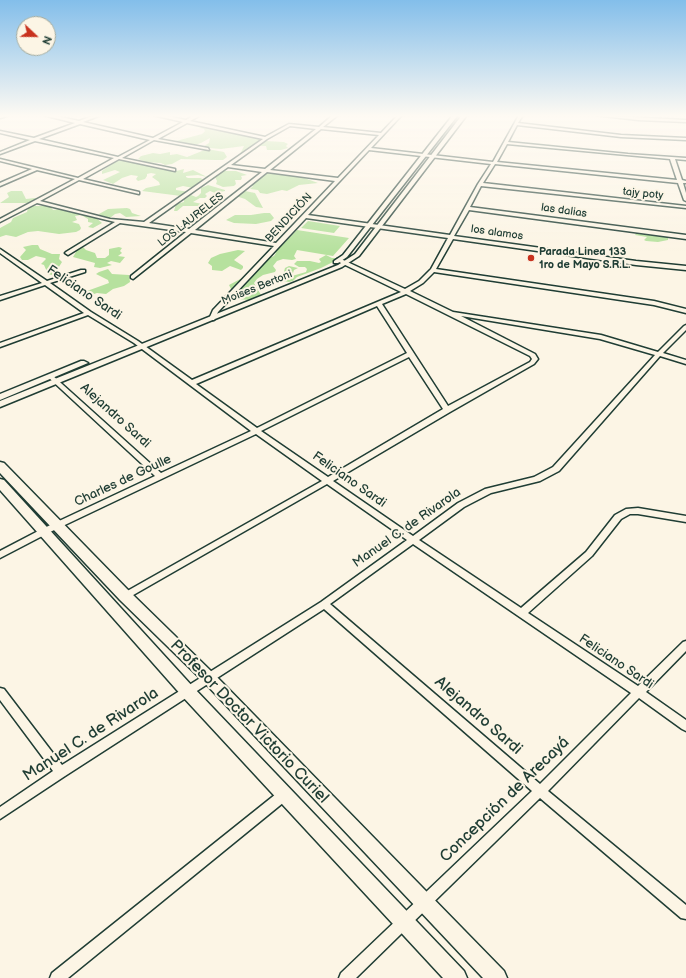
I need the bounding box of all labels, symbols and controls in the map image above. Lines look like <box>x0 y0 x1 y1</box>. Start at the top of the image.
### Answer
north arrow <box>16 16 56 56</box>
text: N <box>39 34 54 47</box>
street label: tajy poty <box>622 185 664 203</box>
street label: LOS LAURELES <box>155 190 227 250</box>
street label: BENDICIÓN <box>263 191 315 245</box>
street label: las dalias <box>540 201 588 221</box>
street label: los alamos <box>470 223 524 243</box>
place label: Parada Linea 133 1ro de Mayo S.R.L. <box>539 245 630 271</box>
marker: Parada Linea 133 1ro de Mayo S.R.L. <box>526 253 536 263</box>
street label: Feliciano Sardi <box>44 262 124 324</box>
street label: Moises Bertoni <box>220 268 294 308</box>
street label: Alejandro Sardi <box>77 380 153 452</box>
street label: Feliciano Sardi <box>309 449 389 511</box>
street label: Charles de Goulle <box>72 452 174 510</box>
street label: Manuel C. de Rivarola <box>350 485 464 571</box>
street label: Feliciano Sardi <box>576 631 656 693</box>
street label: Profesor Doctor Victorio Curiel <box>166 636 332 808</box>
street label: Alejandro Sardi <box>430 673 526 759</box>
street label: Manuel C. de Rivarola <box>20 684 162 786</box>
street label: Concepción de Arecayá <box>436 733 574 867</box>

